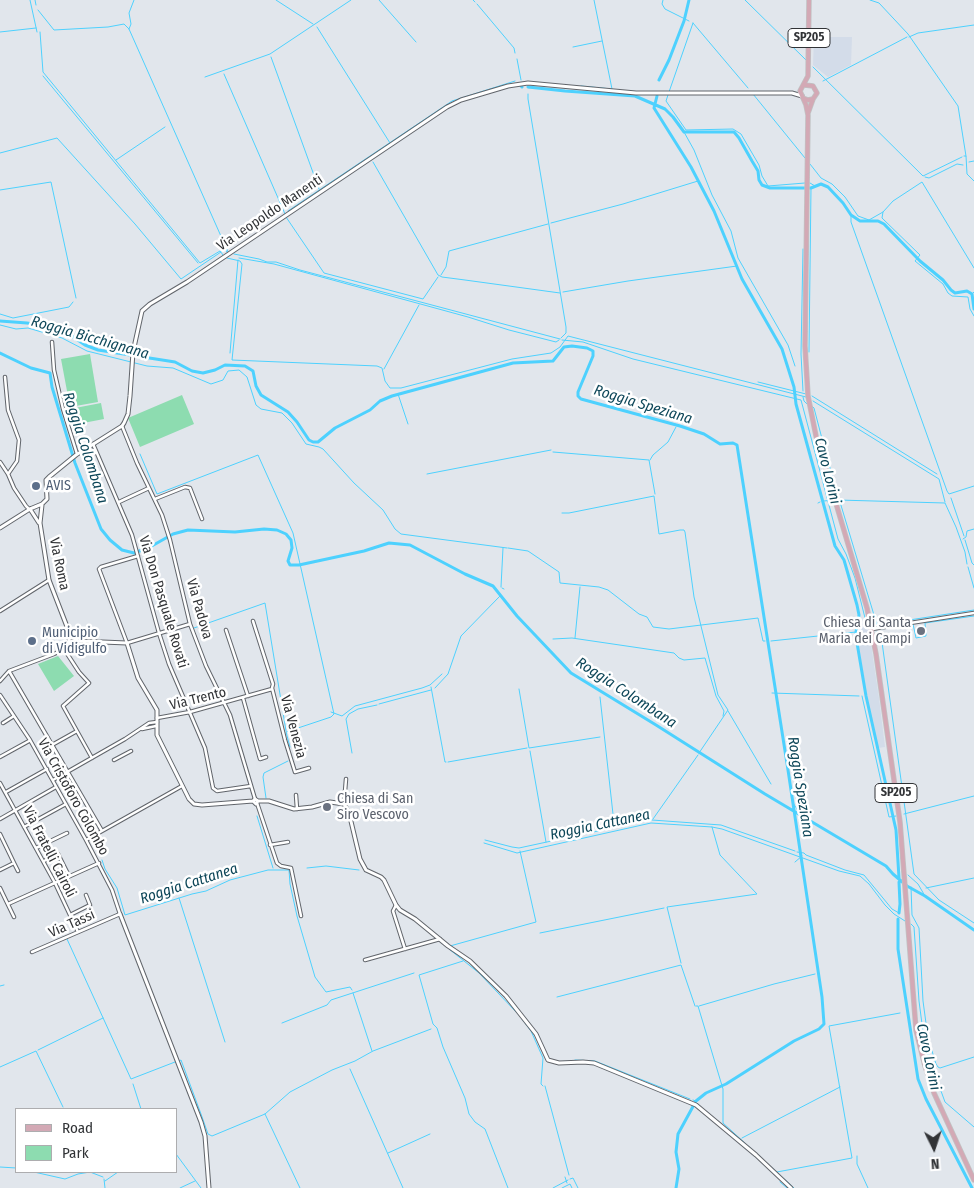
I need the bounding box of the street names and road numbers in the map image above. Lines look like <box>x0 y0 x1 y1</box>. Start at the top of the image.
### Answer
road number: SP205 <box>788 28 830 48</box>
street label: Via Leopoldo Manenti <box>214 171 326 255</box>
street label: Via Don Pasquale Rovati <box>135 534 191 670</box>
street label: Via Roma <box>45 536 73 592</box>
street label: Via Padova <box>182 577 216 641</box>
street label: Via Trento <box>168 684 228 714</box>
street label: Via Venezia <box>277 694 309 760</box>
street label: Via Cristoforo Colombo <box>34 736 112 858</box>
road number: SP205 <box>875 784 917 802</box>
street label: Via Fratelli Cairoli <box>19 804 79 900</box>
street label: Via Tassi <box>46 906 98 942</box>

